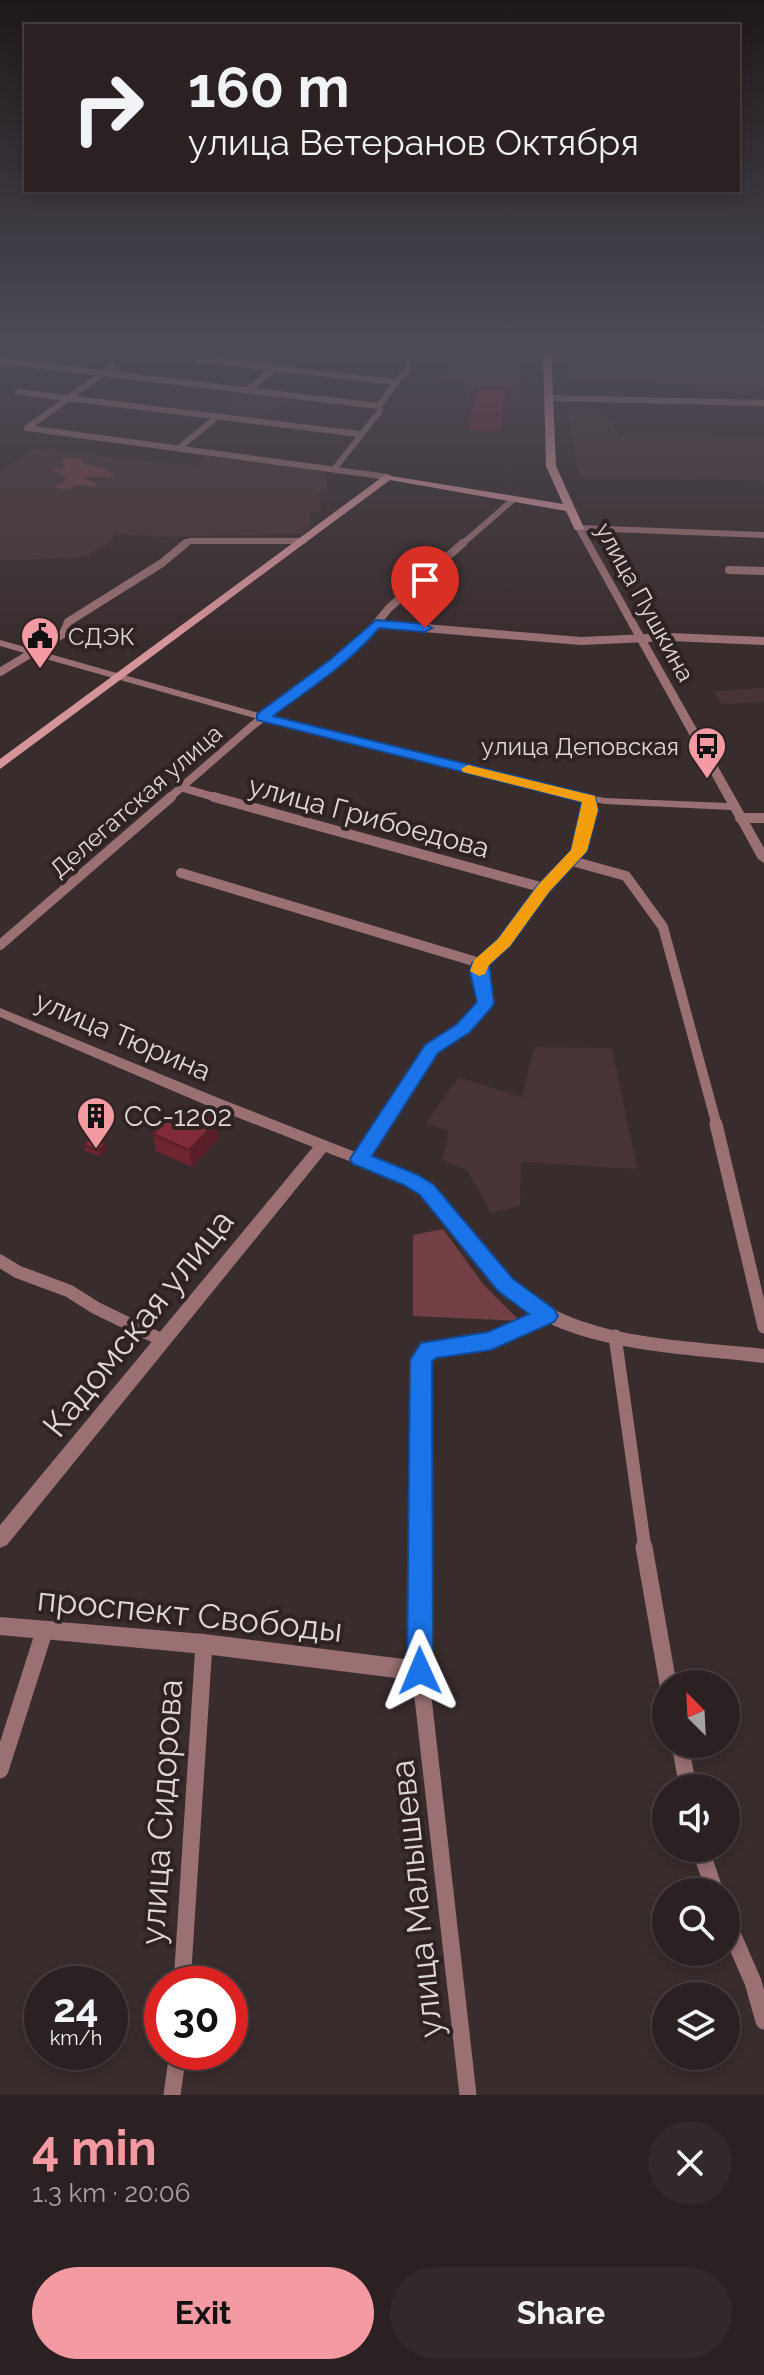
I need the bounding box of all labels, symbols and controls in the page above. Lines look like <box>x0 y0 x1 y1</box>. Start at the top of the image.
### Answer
text: 160 m <box>188 54 350 120</box>
icon: right <box>56 56 160 160</box>
text: улица Ветеранов Октября <box>188 121 639 163</box>
street label: улица Пушкина <box>589 518 701 686</box>
pin <box>391 546 459 628</box>
icon: arrive <box>403 558 447 602</box>
public building icon: СДЭК <box>19 615 61 670</box>
place label: СДЭК <box>68 622 135 651</box>
street label: Делегатская улица <box>44 718 228 884</box>
bus stop icon: улица Деповская <box>686 725 728 780</box>
place label: улица Деповская <box>481 732 679 761</box>
street label: улица Грибоедова <box>245 769 493 865</box>
street label: улица Тюрина <box>30 984 216 1088</box>
building icon: СС-1202 <box>75 1095 117 1150</box>
place label: СС-1202 <box>124 1100 232 1133</box>
street label: Кадомская улица <box>34 1202 242 1444</box>
street label: проспект Свободы <box>36 1578 344 1650</box>
position arrow <box>378 1629 462 1713</box>
north arrow <box>652 1670 740 1758</box>
map controls <box>652 1670 740 2070</box>
street label: улица Сидорова <box>132 1678 190 1946</box>
street label: улица Малышева <box>382 1758 450 2040</box>
button: sound <box>652 1774 740 1862</box>
button: search <box>652 1878 740 1966</box>
speed limit sign: 30 <box>144 1966 248 2070</box>
button: layers <box>652 1982 740 2070</box>
text: 24 <box>53 1984 99 2031</box>
text: km/h <box>50 2026 102 2050</box>
text: 4 min <box>32 2120 157 2176</box>
button: close <box>648 2121 732 2205</box>
text: 1.3 km · 20:06 <box>32 2178 190 2208</box>
button: Exit <box>32 2267 374 2359</box>
button: Share <box>390 2267 732 2359</box>

